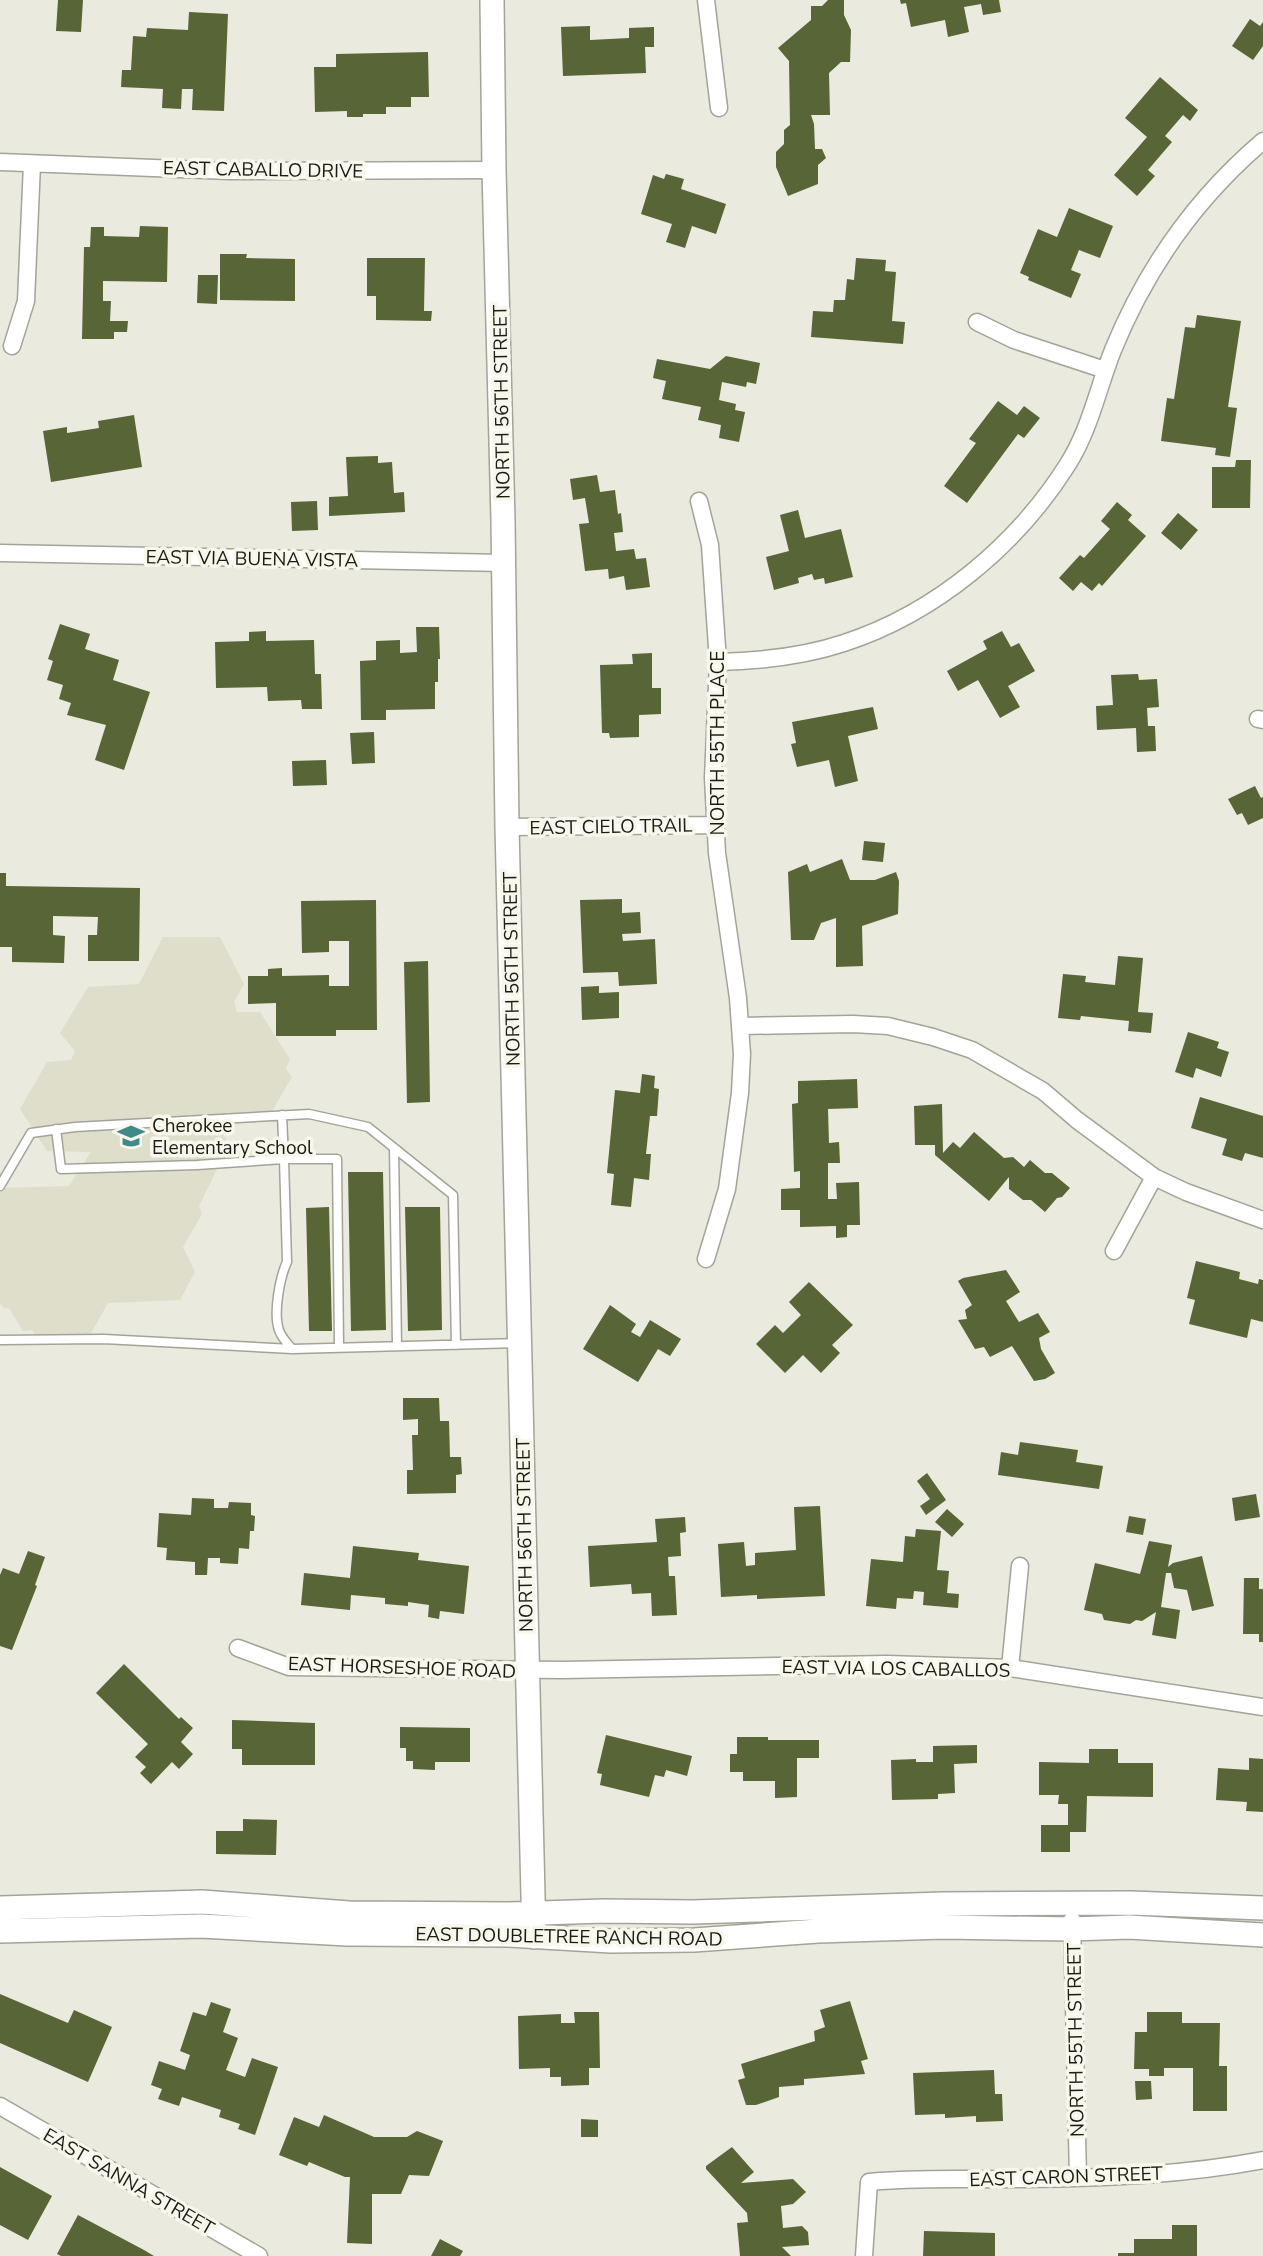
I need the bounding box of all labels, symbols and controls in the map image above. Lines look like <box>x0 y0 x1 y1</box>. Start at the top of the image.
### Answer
street label: EAST CABALLO DRIVE <box>163 155 363 185</box>
street label: NORTH 56TH STREET <box>487 304 517 499</box>
street label: EAST VIA BUENA VISTA <box>145 544 359 574</box>
street label: NORTH 55TH PLACE <box>705 651 731 835</box>
street label: EAST CIELO TRAIL <box>529 813 693 841</box>
street label: NORTH 56TH STREET <box>497 871 527 1066</box>
place label: Cherokee Elementary School <box>152 1113 313 1161</box>
school or university icon: Cherokee Elementary School <box>116 1121 146 1151</box>
street label: NORTH 56TH STREET <box>510 1437 540 1632</box>
street label: EAST HORSESHOE ROAD <box>288 1651 516 1685</box>
street label: EAST VIA LOS CABALLOS <box>781 1654 1011 1684</box>
street label: EAST DOUBLETREE RANCH ROAD <box>415 1921 723 1953</box>
street label: NORTH 55TH STREET <box>1061 1942 1091 2137</box>
street label: EAST SANNA STREET <box>38 2122 219 2242</box>
street label: EAST CARON STREET <box>969 2161 1164 2193</box>

